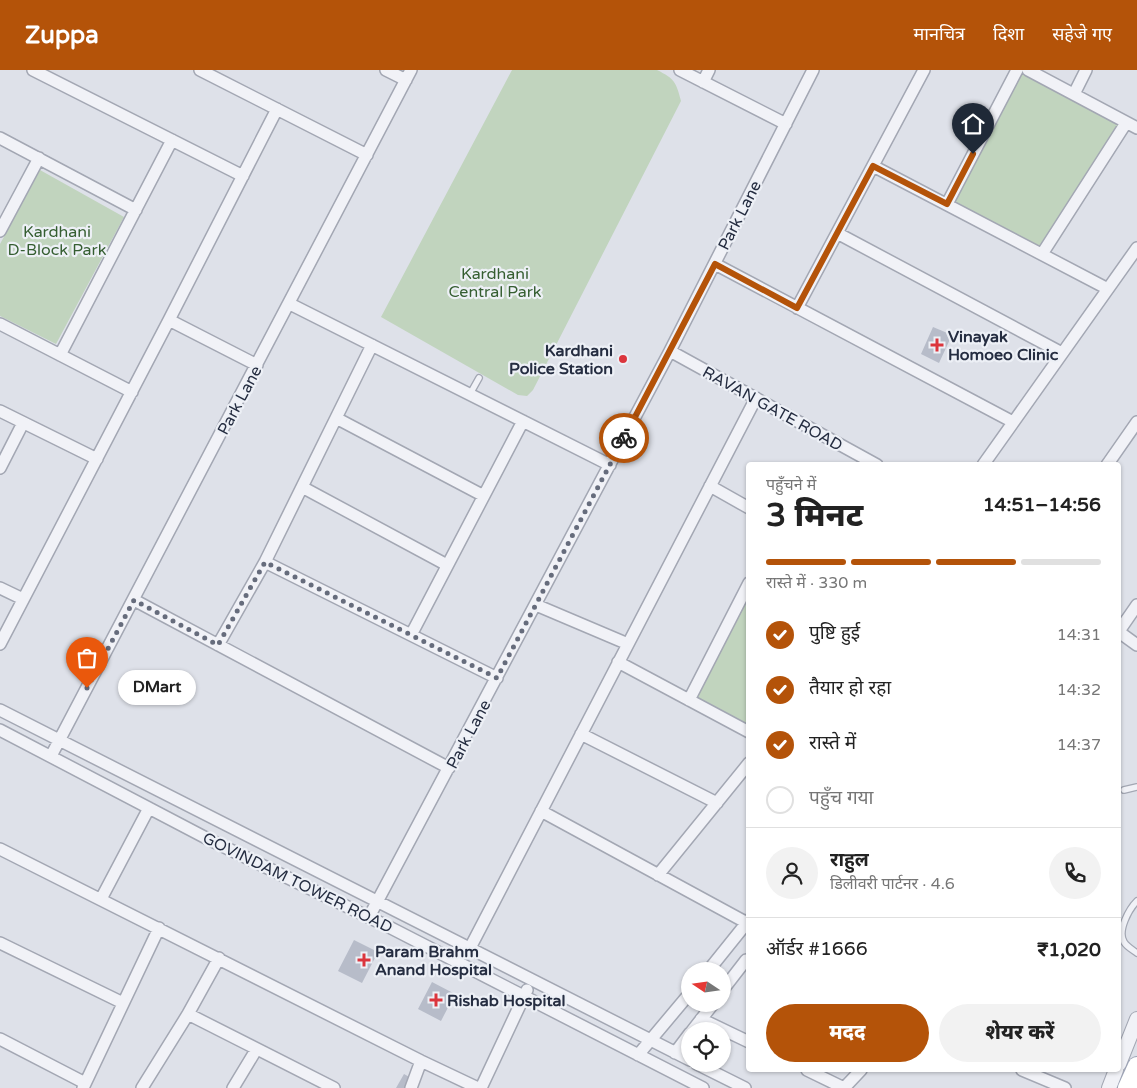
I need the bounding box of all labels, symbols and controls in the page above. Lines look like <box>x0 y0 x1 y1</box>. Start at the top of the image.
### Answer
text: Zuppa <box>25 21 99 50</box>
text: मानचित्र <box>914 23 965 45</box>
text: दिशा <box>993 23 1024 45</box>
text: सहेजे गए <box>1052 23 1112 45</box>
pin <box>952 103 994 154</box>
icon: home <box>959 110 987 138</box>
street label: Park Lane <box>714 177 766 254</box>
park label: Kardhani D-Block Park <box>8 222 107 260</box>
park label: Kardhani Central Park <box>448 264 542 302</box>
place label: Vinayak Homoeo Clinic <box>948 327 1059 365</box>
marker: Vinayak Homoeo Clinic <box>930 338 944 352</box>
place label: Kardhani Police Station <box>509 341 613 379</box>
marker: Kardhani Police Station <box>617 353 629 365</box>
street label: RAVAN GATE ROAD <box>699 362 846 456</box>
street label: Park Lane <box>213 363 266 438</box>
courier <box>599 413 649 463</box>
icon: bike <box>610 424 638 452</box>
text: पहुँचने में <box>766 475 816 495</box>
text: 14:51–14:56 <box>983 494 1101 516</box>
text: 3 मिनट <box>766 497 863 535</box>
text: रास्ते में · 330 m <box>766 573 867 593</box>
icon: check <box>766 621 794 649</box>
text: पुष्टि हुई <box>809 622 860 644</box>
text: 14:31 <box>1057 625 1101 645</box>
pin <box>66 637 108 688</box>
icon: bag <box>73 644 101 672</box>
callout: DMart <box>117 670 194 706</box>
icon: check <box>766 676 794 704</box>
text: DMart <box>133 677 181 697</box>
text: तैयार हो रहा <box>809 677 891 699</box>
text: 14:32 <box>1057 680 1101 700</box>
street label: Park Lane <box>442 697 495 772</box>
icon: check <box>766 731 794 759</box>
text: रास्ते में <box>809 732 856 754</box>
text: 14:37 <box>1057 735 1101 755</box>
text: पहुँच गया <box>809 787 874 809</box>
street label: GOVINDAM TOWER ROAD <box>199 828 396 938</box>
button: person <box>766 847 818 899</box>
button: phone <box>1049 847 1101 899</box>
text: राहुल <box>830 849 869 871</box>
text: डिलीवरी पार्टनर · 4.6 <box>830 874 955 894</box>
text: ऑर्डर #1666 <box>766 938 868 960</box>
text: ₹1,020 <box>1037 939 1101 961</box>
place label: Param Brahm Anand Hospital <box>375 942 492 980</box>
marker: Param Brahm Anand Hospital <box>357 953 371 967</box>
north arrow <box>681 962 731 1012</box>
map controls <box>681 962 731 1072</box>
place label: Rishab Hospital <box>447 991 565 1011</box>
marker: Rishab Hospital <box>429 993 443 1007</box>
button: मदद <box>766 1004 929 1062</box>
button: शेयर करें <box>939 1004 1101 1062</box>
button: locate <box>681 1022 731 1072</box>

